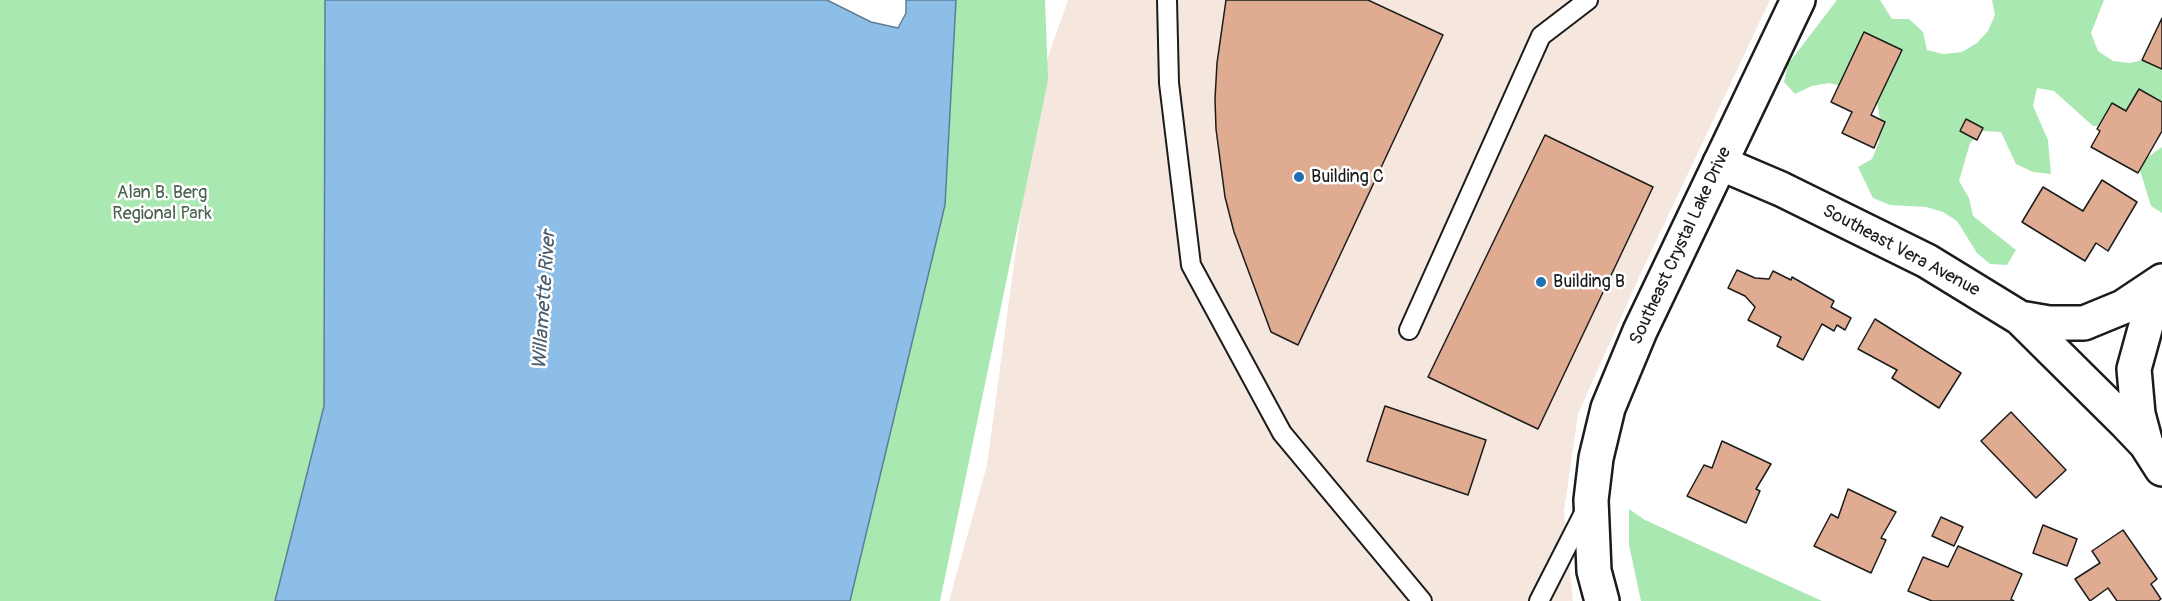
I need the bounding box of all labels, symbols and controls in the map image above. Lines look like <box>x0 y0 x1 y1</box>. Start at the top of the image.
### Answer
street label: Southeast Crystal Lake Drive <box>1626 144 1736 348</box>
place label: Building C <box>1311 166 1384 188</box>
marker: Building C <box>1292 170 1306 184</box>
park label: Alan B. Berg Regional Park <box>112 182 212 224</box>
street label: Southeast Vera Avenue <box>1819 200 1983 302</box>
water label: Willamette River <box>528 230 562 370</box>
place label: Building B <box>1553 271 1625 293</box>
marker: Building B <box>1534 275 1548 289</box>

